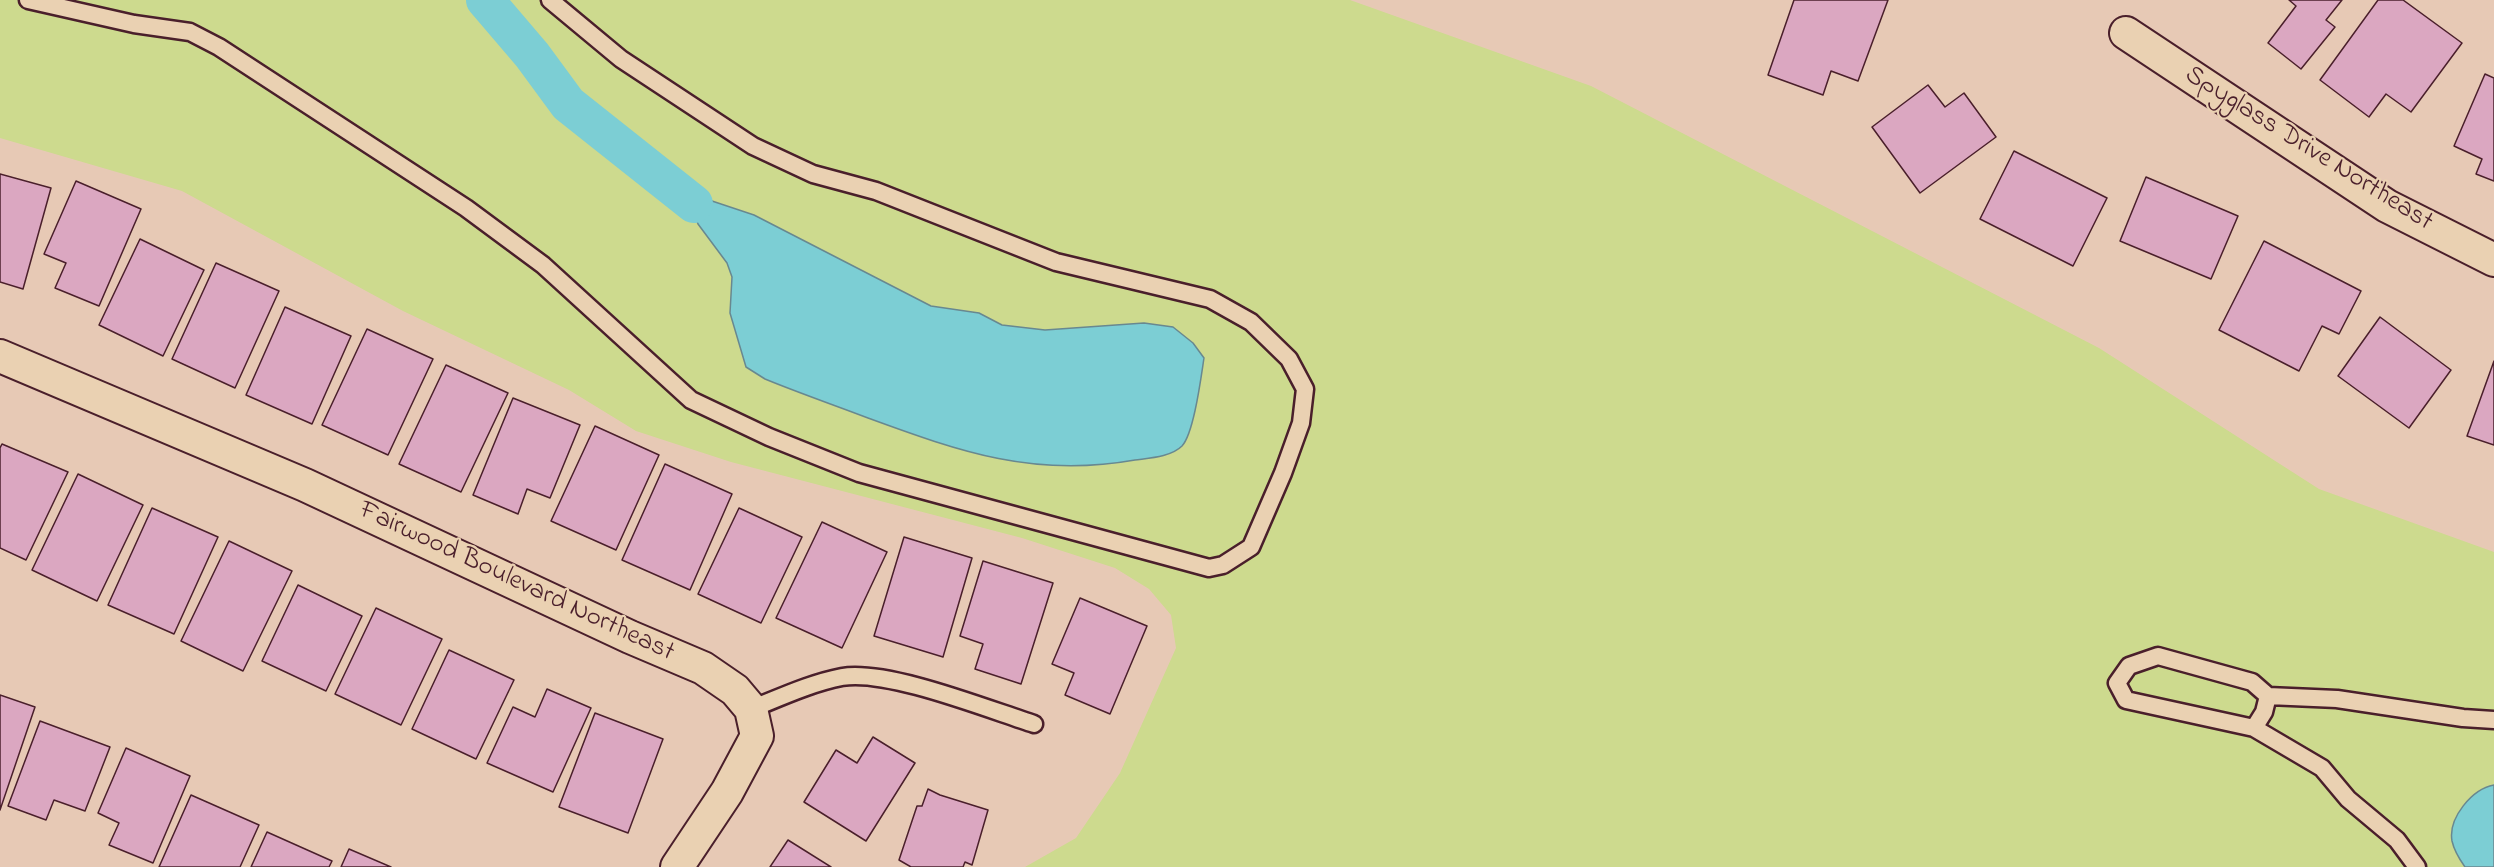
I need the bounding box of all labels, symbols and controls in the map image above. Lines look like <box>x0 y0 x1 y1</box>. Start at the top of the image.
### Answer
street label: Spyglass Drive Northeast <box>2178 60 2438 240</box>
street label: Fairwood Boulevard Northeast <box>353 496 679 670</box>

